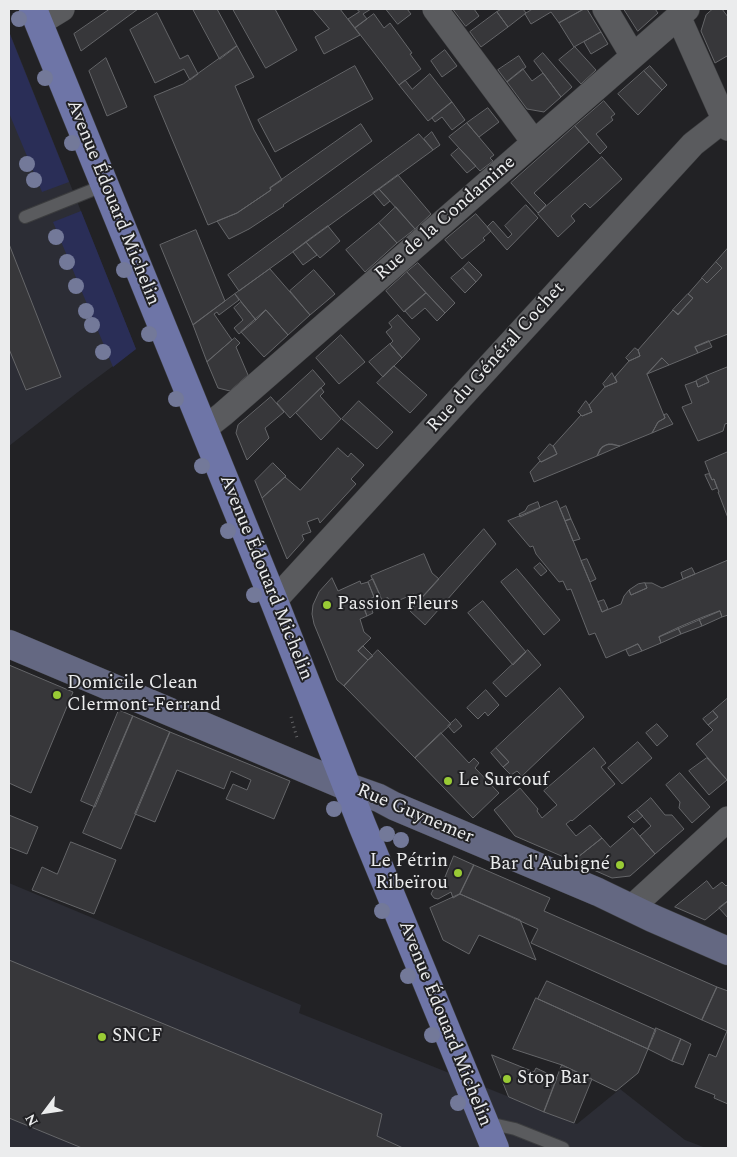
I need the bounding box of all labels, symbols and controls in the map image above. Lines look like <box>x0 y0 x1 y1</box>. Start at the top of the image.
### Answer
street label: Avenue Édouard Michelin <box>60 97 164 309</box>
street label: Rue de la Condamine <box>371 152 521 286</box>
street label: Rue du Général Cochet <box>423 278 571 438</box>
street label: Avenue Édouard Michelin <box>213 472 317 684</box>
place label: Passion Fleurs <box>337 594 459 616</box>
marker: Passion Fleurs <box>321 599 333 611</box>
place label: Domicile Clean Clermont-Ferrand <box>67 673 221 717</box>
marker: Domicile Clean Clermont-Ferrand <box>51 689 63 701</box>
place label: Le Surcouf <box>458 770 549 792</box>
marker: Le Surcouf <box>442 775 454 787</box>
street label: Rue Guynemer <box>353 780 477 850</box>
place label: Le Pétrin Ribeïrou <box>370 851 448 895</box>
place label: Bar d'Aubigné <box>489 854 610 876</box>
marker: Bar d'Aubigné <box>614 859 626 871</box>
marker: Le Pétrin Ribeïrou <box>452 867 464 879</box>
street label: Avenue Édouard Michelin <box>392 918 496 1130</box>
place label: SNCF <box>112 1026 163 1048</box>
marker: SNCF <box>96 1031 108 1043</box>
place label: Stop Bar <box>517 1068 589 1090</box>
marker: Stop Bar <box>501 1073 513 1085</box>
north arrow <box>20 1087 70 1137</box>
text: N <box>20 1110 44 1130</box>

